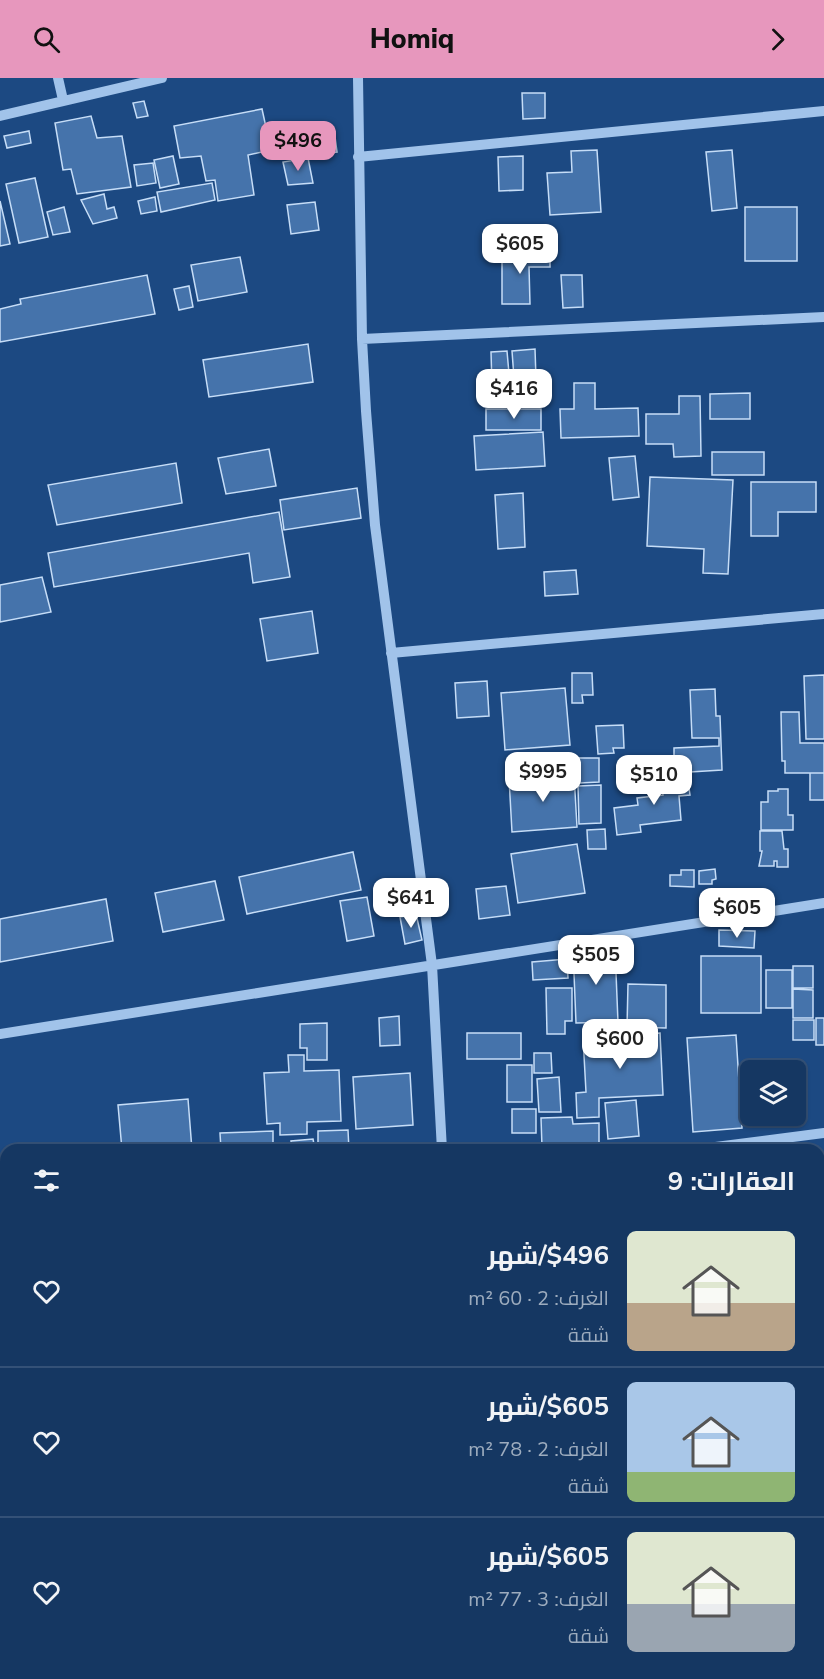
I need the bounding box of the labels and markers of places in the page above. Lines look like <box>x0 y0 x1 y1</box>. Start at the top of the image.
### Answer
pin: $496 <box>262 121 334 172</box>
pin: $605 <box>484 224 556 275</box>
pin: $416 <box>478 369 550 420</box>
pin: $995 <box>507 752 579 803</box>
pin: $510 <box>618 755 690 806</box>
pin: $641 <box>375 878 447 929</box>
pin: $605 <box>701 888 773 939</box>
pin: $505 <box>560 935 632 986</box>
pin: $600 <box>584 1019 656 1070</box>

